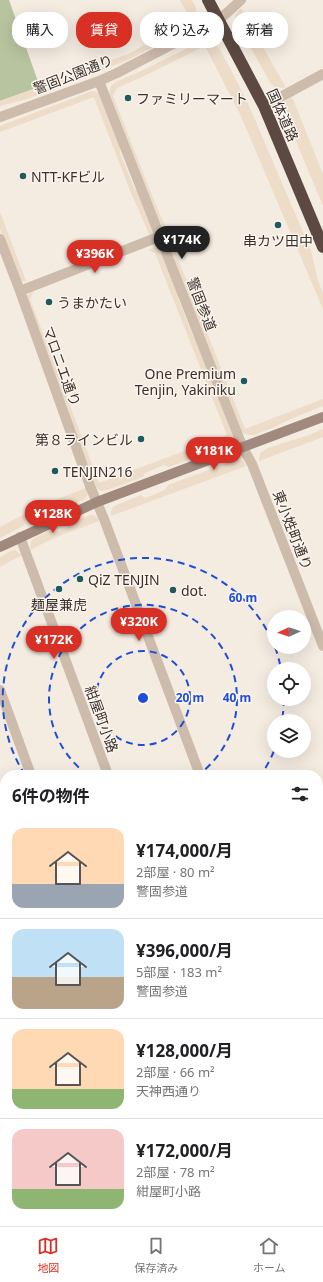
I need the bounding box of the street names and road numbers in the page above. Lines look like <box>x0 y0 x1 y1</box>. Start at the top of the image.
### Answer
street label: 警固公園通り <box>30 50 116 98</box>
street label: 国体道路 <box>263 86 303 144</box>
street label: 警固参道 <box>183 274 221 334</box>
street label: マロニエ通り <box>39 323 85 409</box>
street label: 東小姓町通り <box>269 487 317 573</box>
street label: 紺屋町小路 <box>81 683 123 755</box>

